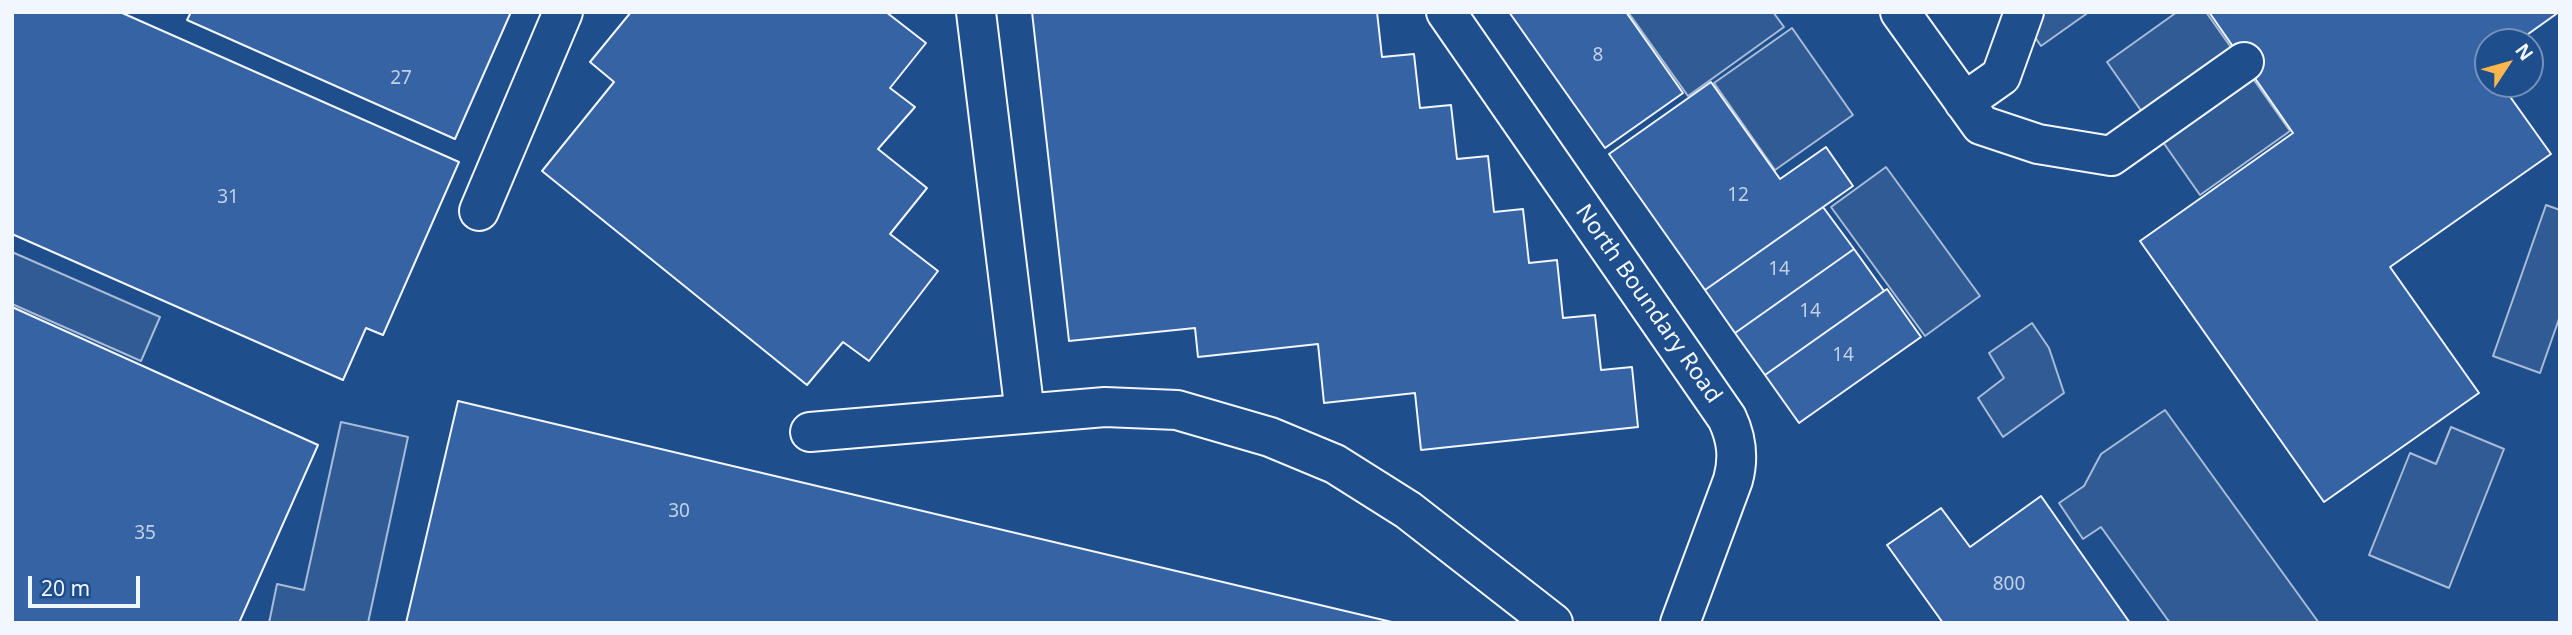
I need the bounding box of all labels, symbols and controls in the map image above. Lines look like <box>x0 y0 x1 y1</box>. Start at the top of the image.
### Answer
north arrow <box>2474 28 2544 98</box>
text: N <box>2509 38 2539 66</box>
house number: 8 <box>1593 45 1603 67</box>
house number: 27 <box>390 68 412 90</box>
house number: 12 <box>1727 185 1749 207</box>
house number: 31 <box>217 187 239 209</box>
street label: North Boundary Road <box>1569 199 1727 409</box>
house number: 14 <box>1768 259 1790 281</box>
house number: 14 <box>1799 301 1821 323</box>
house number: 14 <box>1832 345 1854 367</box>
house number: 30 <box>668 501 690 523</box>
house number: 35 <box>134 523 156 545</box>
scale bar <box>32 562 144 606</box>
text: 20 m <box>41 574 90 602</box>
house number: 800 <box>1993 574 2025 596</box>

